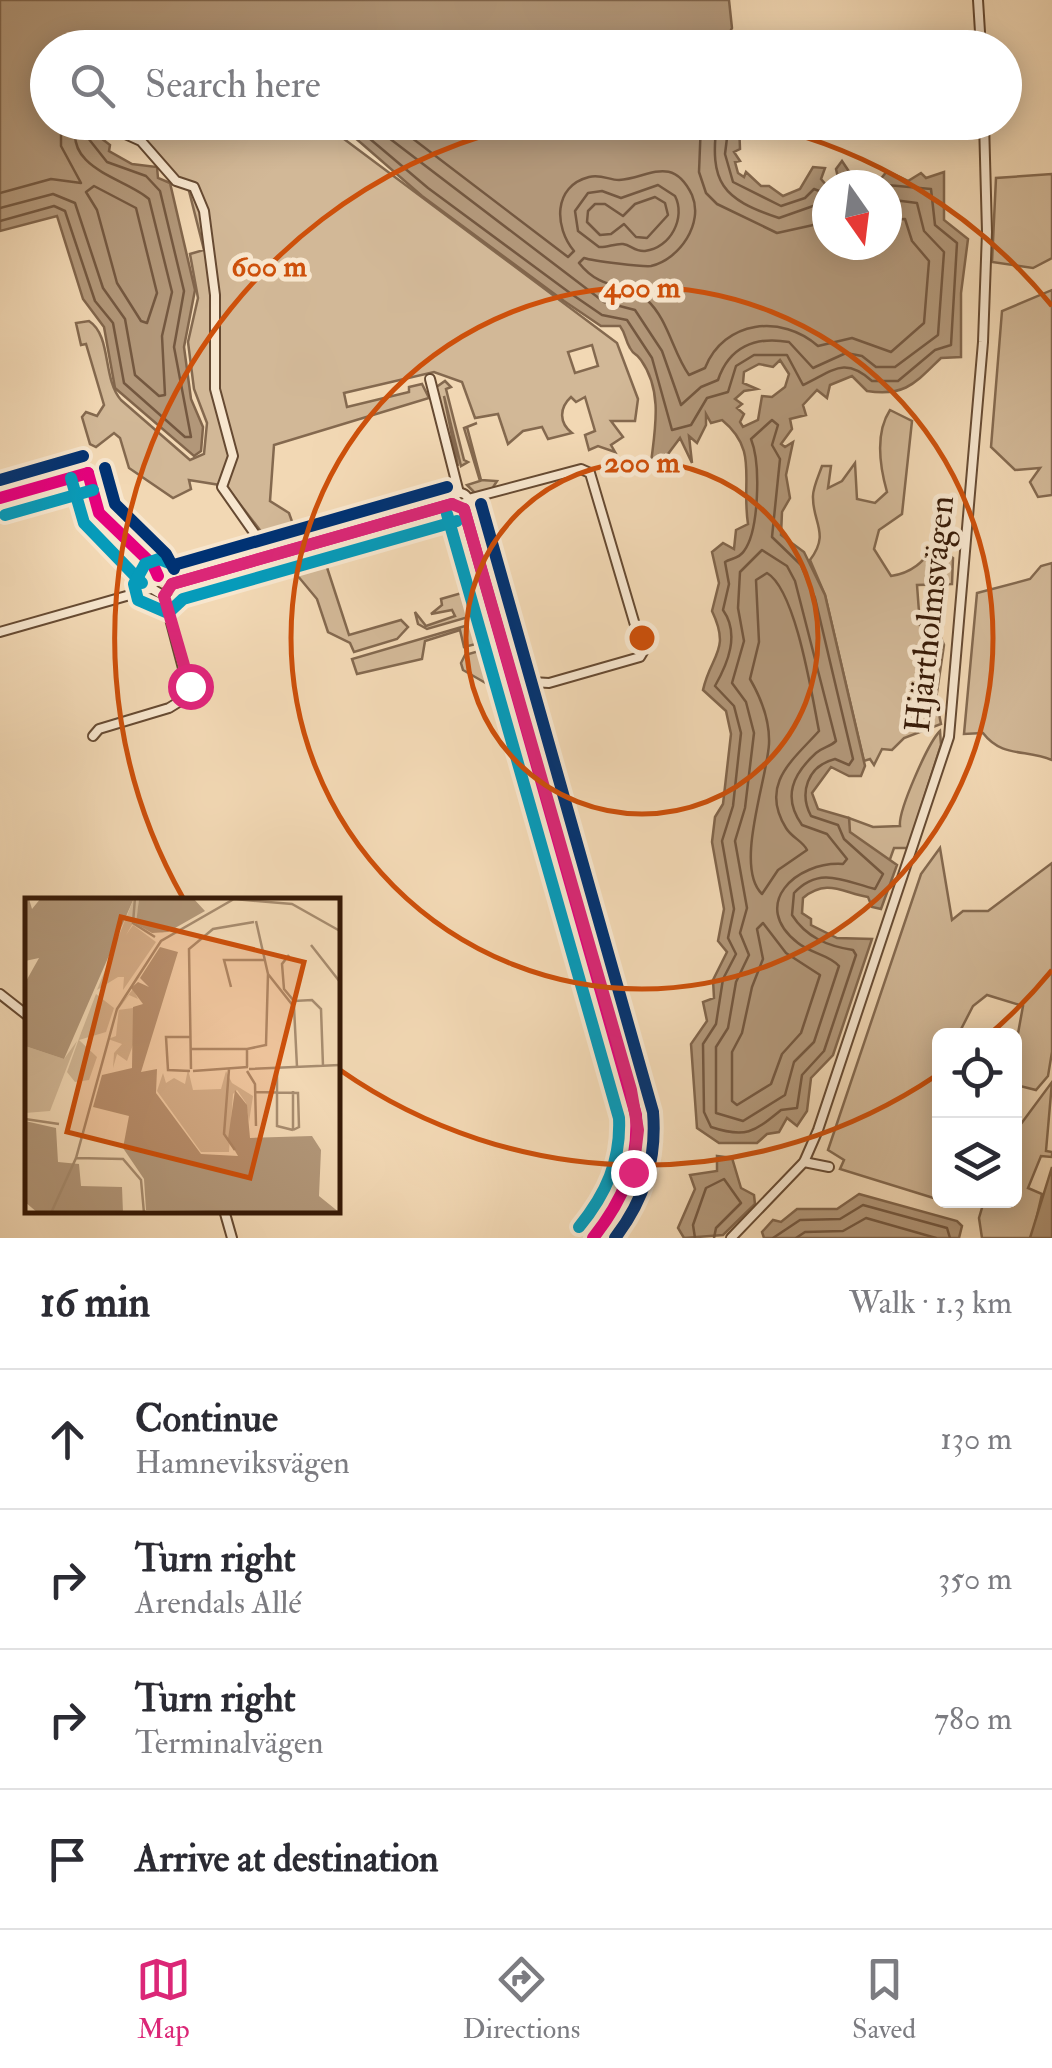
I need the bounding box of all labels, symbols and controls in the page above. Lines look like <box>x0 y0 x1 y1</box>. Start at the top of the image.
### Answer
search box <box>30 30 1022 140</box>
icon: search <box>65 58 120 113</box>
text: Search here <box>145 61 321 109</box>
north arrow <box>812 170 902 260</box>
text: 600 m <box>231 248 307 285</box>
text: 400 m <box>603 269 681 306</box>
text: 200 m <box>604 444 680 481</box>
street label: Hjärtholmsvägen <box>896 493 964 735</box>
centre of rings <box>624 620 660 656</box>
route start <box>168 664 214 710</box>
inset map <box>25 898 340 1213</box>
map controls <box>932 1028 1022 1208</box>
button: locate <box>932 1028 1022 1118</box>
button: layers <box>932 1118 1022 1208</box>
route end <box>611 1150 657 1196</box>
text: 16 min <box>40 1277 150 1329</box>
text: Walk · 1.3 km <box>849 1283 1012 1323</box>
text: Continue <box>135 1395 278 1443</box>
icon: ahead <box>40 1412 95 1467</box>
text: 130 m <box>940 1419 1012 1459</box>
text: Hamneviksvägen <box>135 1443 350 1483</box>
text: Turn right <box>135 1535 296 1583</box>
icon: right <box>40 1552 95 1607</box>
text: 350 m <box>938 1559 1012 1599</box>
text: Arendals Allé <box>135 1583 302 1623</box>
text: Turn right <box>135 1675 296 1723</box>
icon: right <box>40 1692 95 1747</box>
text: 780 m <box>934 1699 1012 1739</box>
text: Terminalvägen <box>135 1723 324 1763</box>
icon: arrive <box>40 1832 95 1887</box>
text: Arrive at destination <box>135 1835 439 1883</box>
tab: Map <box>136 1952 191 2047</box>
tab: Directions <box>463 1952 580 2047</box>
tab: Saved <box>852 1952 916 2047</box>

